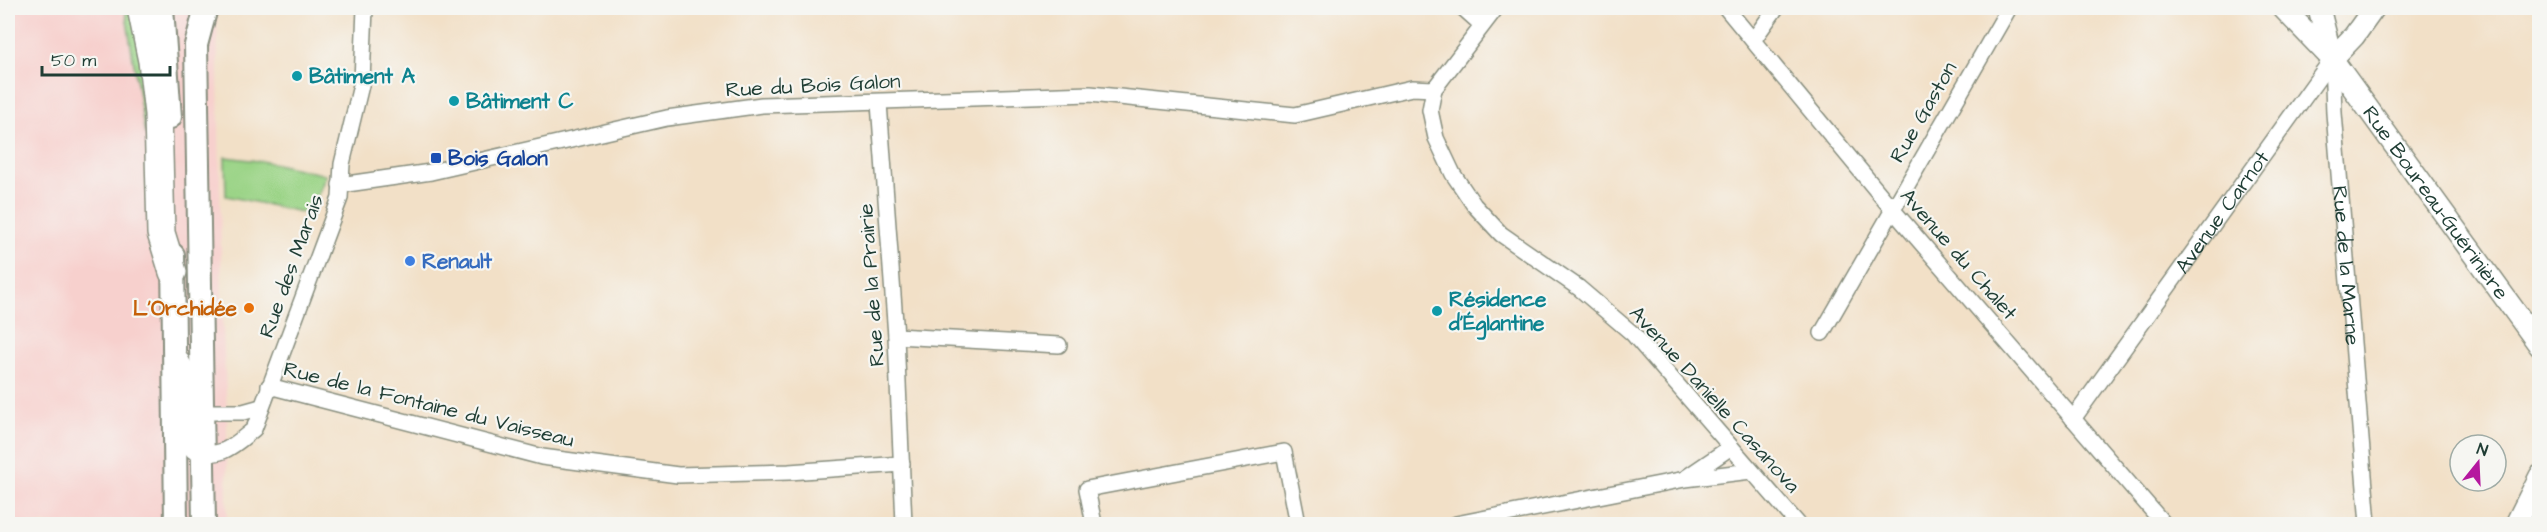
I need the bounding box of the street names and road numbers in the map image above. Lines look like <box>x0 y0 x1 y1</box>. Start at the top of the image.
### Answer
street label: Rue Gaston <box>1883 57 1964 168</box>
street label: Rue du Bois Galon <box>725 66 901 105</box>
street label: Rue Boureau-Guérinière <box>2355 100 2516 306</box>
street label: Avenue Carnot <box>2168 145 2277 279</box>
street label: Avenue du Chalet <box>1893 182 2024 327</box>
street label: Rue de la Marne <box>2325 185 2367 346</box>
street label: Rue des Marais <box>252 190 331 342</box>
street label: Rue de la Prairie <box>851 202 892 367</box>
street label: Avenue Danielle Casanova <box>1623 299 1807 500</box>
street label: Rue de la Fontaine du Vaisseau <box>281 354 578 455</box>

